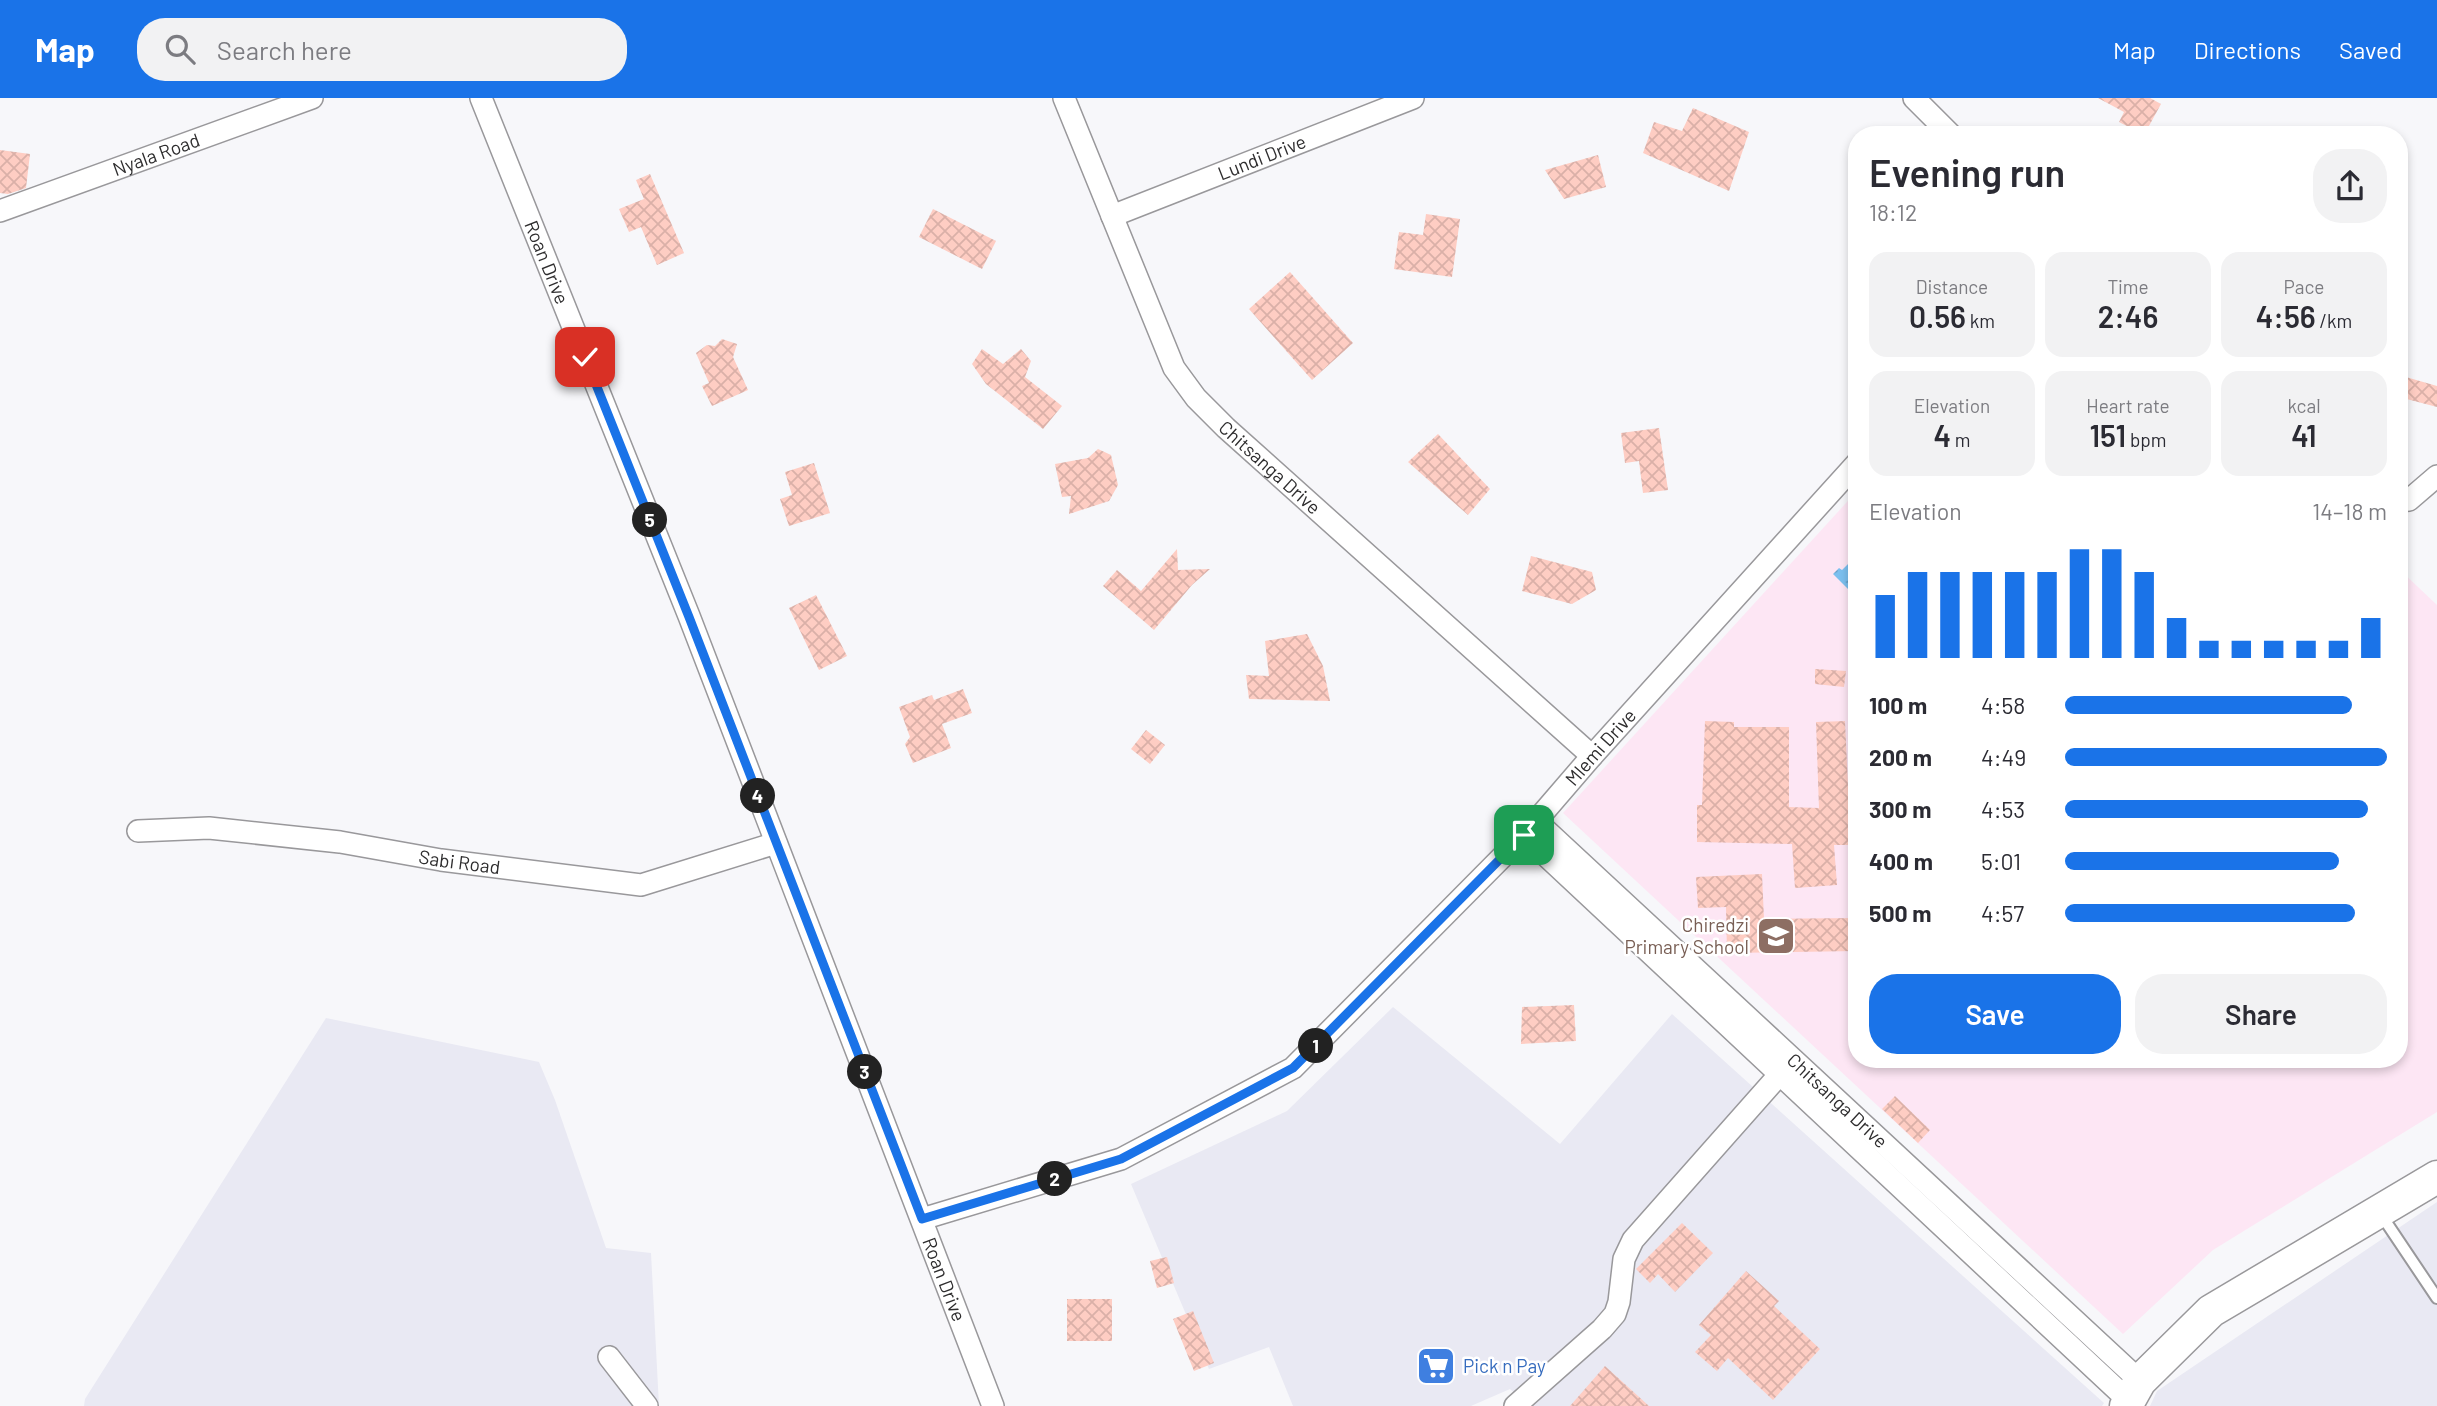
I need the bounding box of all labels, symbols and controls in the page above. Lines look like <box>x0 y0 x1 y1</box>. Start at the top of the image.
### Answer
search box <box>137 18 627 81</box>
text: Map <box>35 29 95 69</box>
icon: search <box>161 30 199 68</box>
text: Search here <box>217 34 352 65</box>
text: Map <box>2113 35 2156 64</box>
text: Directions <box>2194 35 2301 64</box>
text: Saved <box>2339 35 2402 64</box>
street label: Nyala Road <box>109 128 203 180</box>
street label: Lundi Drive <box>1214 129 1309 184</box>
text: Evening run <box>1869 149 2065 195</box>
button: share <box>2313 149 2387 223</box>
text: 18:12 <box>1869 198 1917 226</box>
street label: Roan Drive <box>520 217 575 307</box>
text: Distance <box>1916 275 1988 298</box>
text: Time <box>2107 275 2149 298</box>
text: Pace <box>2284 275 2324 298</box>
text: 0.56 <box>1909 298 1966 334</box>
text: 2:46 <box>2098 298 2158 334</box>
text: 4:56 <box>2256 298 2316 334</box>
text: km <box>1966 309 1995 332</box>
text: /km <box>2316 309 2352 332</box>
pin <box>555 327 615 387</box>
icon: check <box>566 338 604 376</box>
text: Elevation <box>1914 394 1990 417</box>
text: Heart rate <box>2086 394 2170 417</box>
text: kcal <box>2287 394 2321 417</box>
street label: Chitsanga Drive <box>1215 415 1326 518</box>
text: 4 <box>1933 417 1951 453</box>
text: 151 <box>2090 417 2126 453</box>
text: 41 <box>2291 417 2317 453</box>
text: m <box>1951 428 1971 451</box>
text: bpm <box>2126 428 2166 451</box>
text: Elevation <box>1869 497 1962 525</box>
text: 14–18 m <box>2312 497 2387 525</box>
pin: 5 <box>632 502 668 538</box>
text: 5 <box>644 508 655 531</box>
text: 100 m <box>1869 691 1927 719</box>
text: 4:58 <box>1981 691 2025 719</box>
street label: Mlemi Drive <box>1560 704 1640 790</box>
text: 200 m <box>1869 743 1932 771</box>
text: 4:49 <box>1981 743 2026 771</box>
pin: 4 <box>740 778 776 814</box>
text: 4 <box>752 784 763 807</box>
text: 300 m <box>1869 795 1931 823</box>
text: 4:53 <box>1981 795 2025 823</box>
pin <box>1494 805 1554 865</box>
icon: arrive <box>1505 816 1543 854</box>
street label: Sabi Road <box>417 844 502 878</box>
text: 400 m <box>1869 847 1933 875</box>
text: 5:01 <box>1981 847 2021 875</box>
text: 500 m <box>1869 899 1931 927</box>
text: 4:57 <box>1981 899 2024 927</box>
place label: Chiredzi Primary School <box>1624 913 1749 958</box>
school or university icon: Chiredzi Primary School <box>1755 915 1797 957</box>
button: Save <box>1869 974 2121 1054</box>
button: Share <box>2135 974 2387 1054</box>
pin: 1 <box>1298 1028 1334 1063</box>
text: 1 <box>1312 1034 1319 1057</box>
street label: Chitsanga Drive <box>1783 1048 1893 1152</box>
pin: 3 <box>848 1054 882 1090</box>
text: 3 <box>859 1060 870 1083</box>
pin: 2 <box>1038 1162 1072 1196</box>
text: 2 <box>1049 1167 1060 1190</box>
street label: Roan Drive <box>918 1234 971 1324</box>
supermarket icon: Pick n Pay <box>1415 1345 1457 1387</box>
place label: Pick n Pay <box>1463 1354 1546 1377</box>

